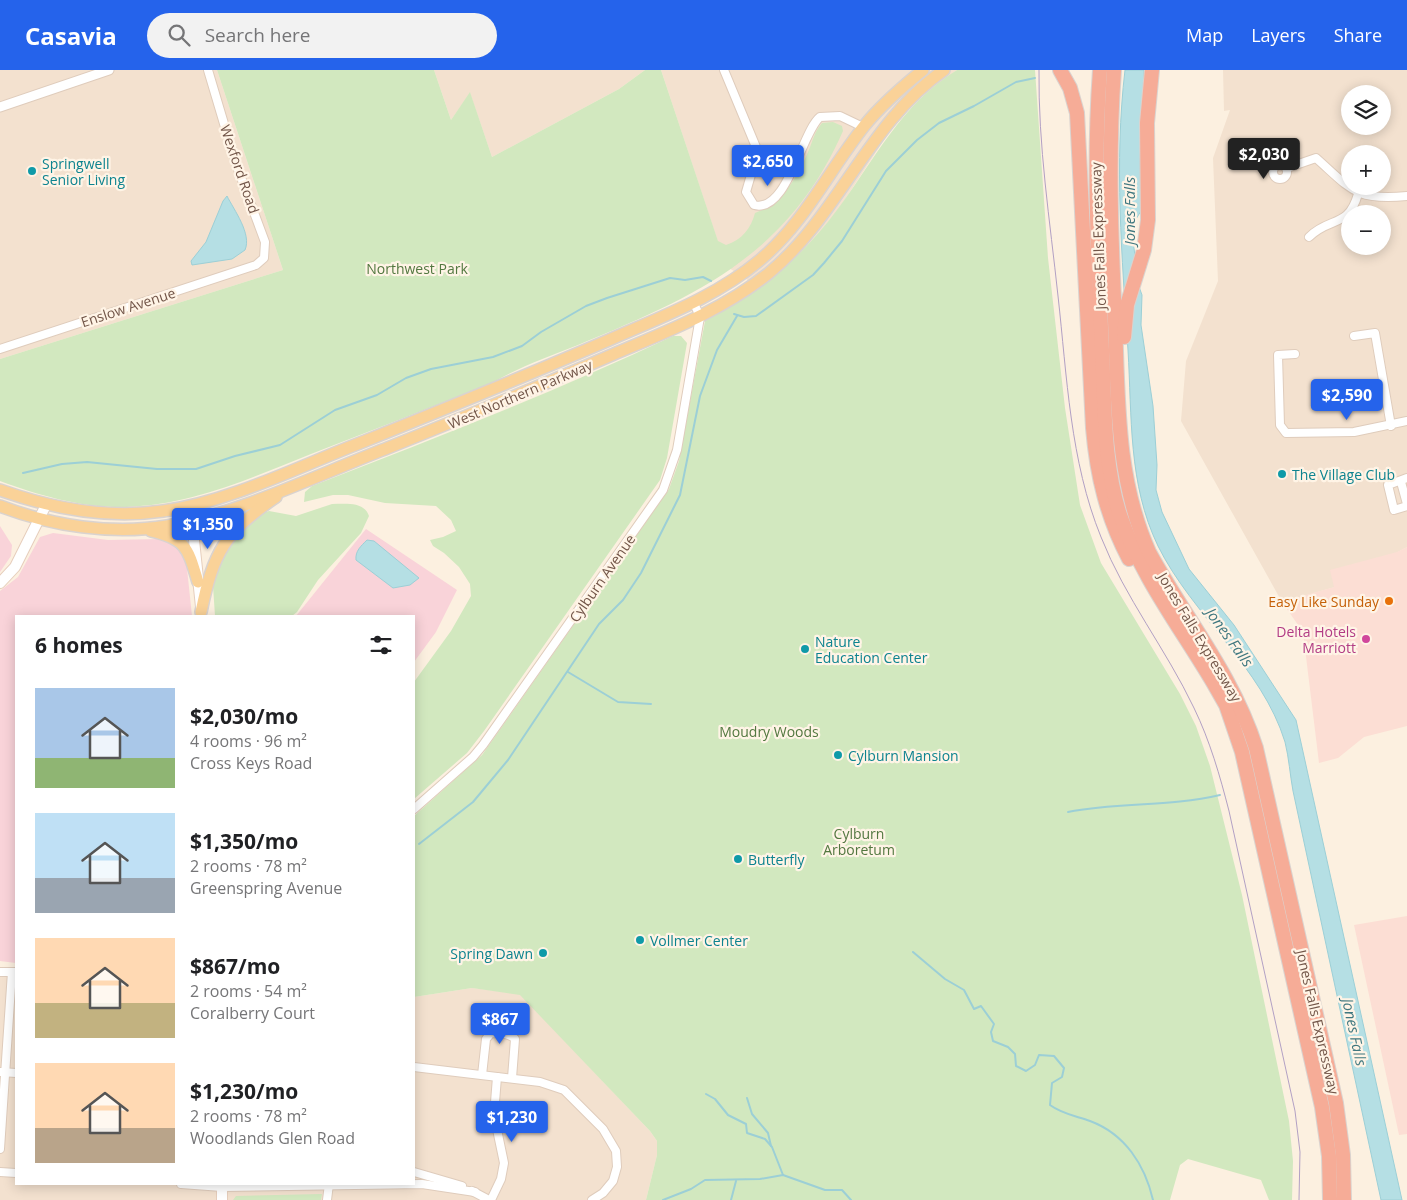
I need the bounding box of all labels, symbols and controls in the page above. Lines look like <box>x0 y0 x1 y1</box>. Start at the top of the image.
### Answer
search box <box>147 13 497 58</box>
text: Casavia <box>25 19 117 52</box>
icon: search <box>165 21 193 49</box>
text: Search here <box>205 22 311 48</box>
text: Map <box>1186 23 1223 47</box>
text: Layers <box>1251 23 1306 47</box>
text: Share <box>1334 23 1382 47</box>
map controls <box>1341 85 1391 255</box>
button: layers <box>1341 85 1391 135</box>
street label: Wexford Road <box>216 122 264 216</box>
pin: $2,030 <box>1223 138 1305 180</box>
text: $2,030 <box>1239 143 1289 165</box>
pin: $2,650 <box>727 144 809 187</box>
button: + <box>1341 145 1391 195</box>
text: $2,650 <box>743 150 793 172</box>
place label: Springwell Senior Living <box>42 154 125 189</box>
street label: Jones Falls Expressway <box>1086 161 1110 312</box>
marker: Springwell Senior Living <box>26 165 38 177</box>
water label: Jones Falls <box>1119 176 1139 248</box>
button: − <box>1341 205 1391 255</box>
park label: Northwest Park <box>366 259 468 278</box>
street label: Enslow Avenue <box>78 283 178 331</box>
street label: West Northern Parkway <box>445 355 596 433</box>
pin: $2,590 <box>1306 378 1388 421</box>
text: $2,590 <box>1322 384 1372 406</box>
place label: The Village Club <box>1292 465 1395 484</box>
marker: The Village Club <box>1276 468 1288 480</box>
pin: $1,350 <box>167 508 249 550</box>
text: $1,350 <box>183 513 233 535</box>
street label: Cylburn Avenue <box>565 530 639 626</box>
street label: Jones Falls Expressway <box>1155 569 1245 705</box>
place label: Easy Like Sunday <box>1268 592 1380 611</box>
marker: Easy Like Sunday <box>1383 595 1395 607</box>
water label: Jones Falls <box>1203 604 1257 670</box>
place label: Delta Hotels Marriott <box>1276 622 1356 657</box>
text: 6 homes <box>35 631 123 659</box>
icon: filters <box>367 631 395 659</box>
place label: Nature Education Center <box>815 632 928 667</box>
marker: Delta Hotels Marriott <box>1360 633 1372 645</box>
marker: Nature Education Center <box>799 643 811 655</box>
text: $2,030/mo <box>190 702 298 730</box>
icon: home <box>75 708 135 768</box>
park label: Moudry Woods <box>719 722 819 741</box>
text: 4 rooms · 96 m² <box>190 730 307 752</box>
place label: Cylburn Mansion <box>848 746 959 765</box>
marker: Cylburn Mansion <box>832 749 844 761</box>
text: Cross Keys Road <box>190 752 312 774</box>
park label: Cylburn Arboretum <box>823 824 895 859</box>
text: $1,350/mo <box>190 827 298 855</box>
icon: home <box>75 833 135 893</box>
place label: Butterfly <box>748 850 805 869</box>
marker: Butterfly <box>732 853 744 865</box>
text: 2 rooms · 78 m² <box>190 855 307 877</box>
text: Greenspring Avenue <box>190 877 342 899</box>
place label: Vollmer Center <box>650 931 748 950</box>
marker: Vollmer Center <box>634 934 646 946</box>
place label: Spring Dawn <box>450 944 533 963</box>
street label: Jones Falls Expressway <box>1292 946 1344 1097</box>
marker: Spring Dawn <box>537 947 549 959</box>
text: $867/mo <box>190 952 280 980</box>
icon: home <box>75 958 135 1018</box>
text: 2 rooms · 54 m² <box>190 980 307 1002</box>
water label: Jones Falls <box>1337 993 1372 1068</box>
text: Coralberry Court <box>190 1002 315 1024</box>
pin: $867 <box>470 1002 530 1045</box>
text: $867 <box>482 1008 518 1030</box>
text: $1,230/mo <box>190 1077 298 1105</box>
icon: home <box>75 1083 135 1143</box>
pin: $1,230 <box>471 1100 553 1143</box>
text: 2 rooms · 78 m² <box>190 1105 307 1127</box>
text: $1,230 <box>487 1106 537 1128</box>
text: Woodlands Glen Road <box>190 1127 355 1149</box>

